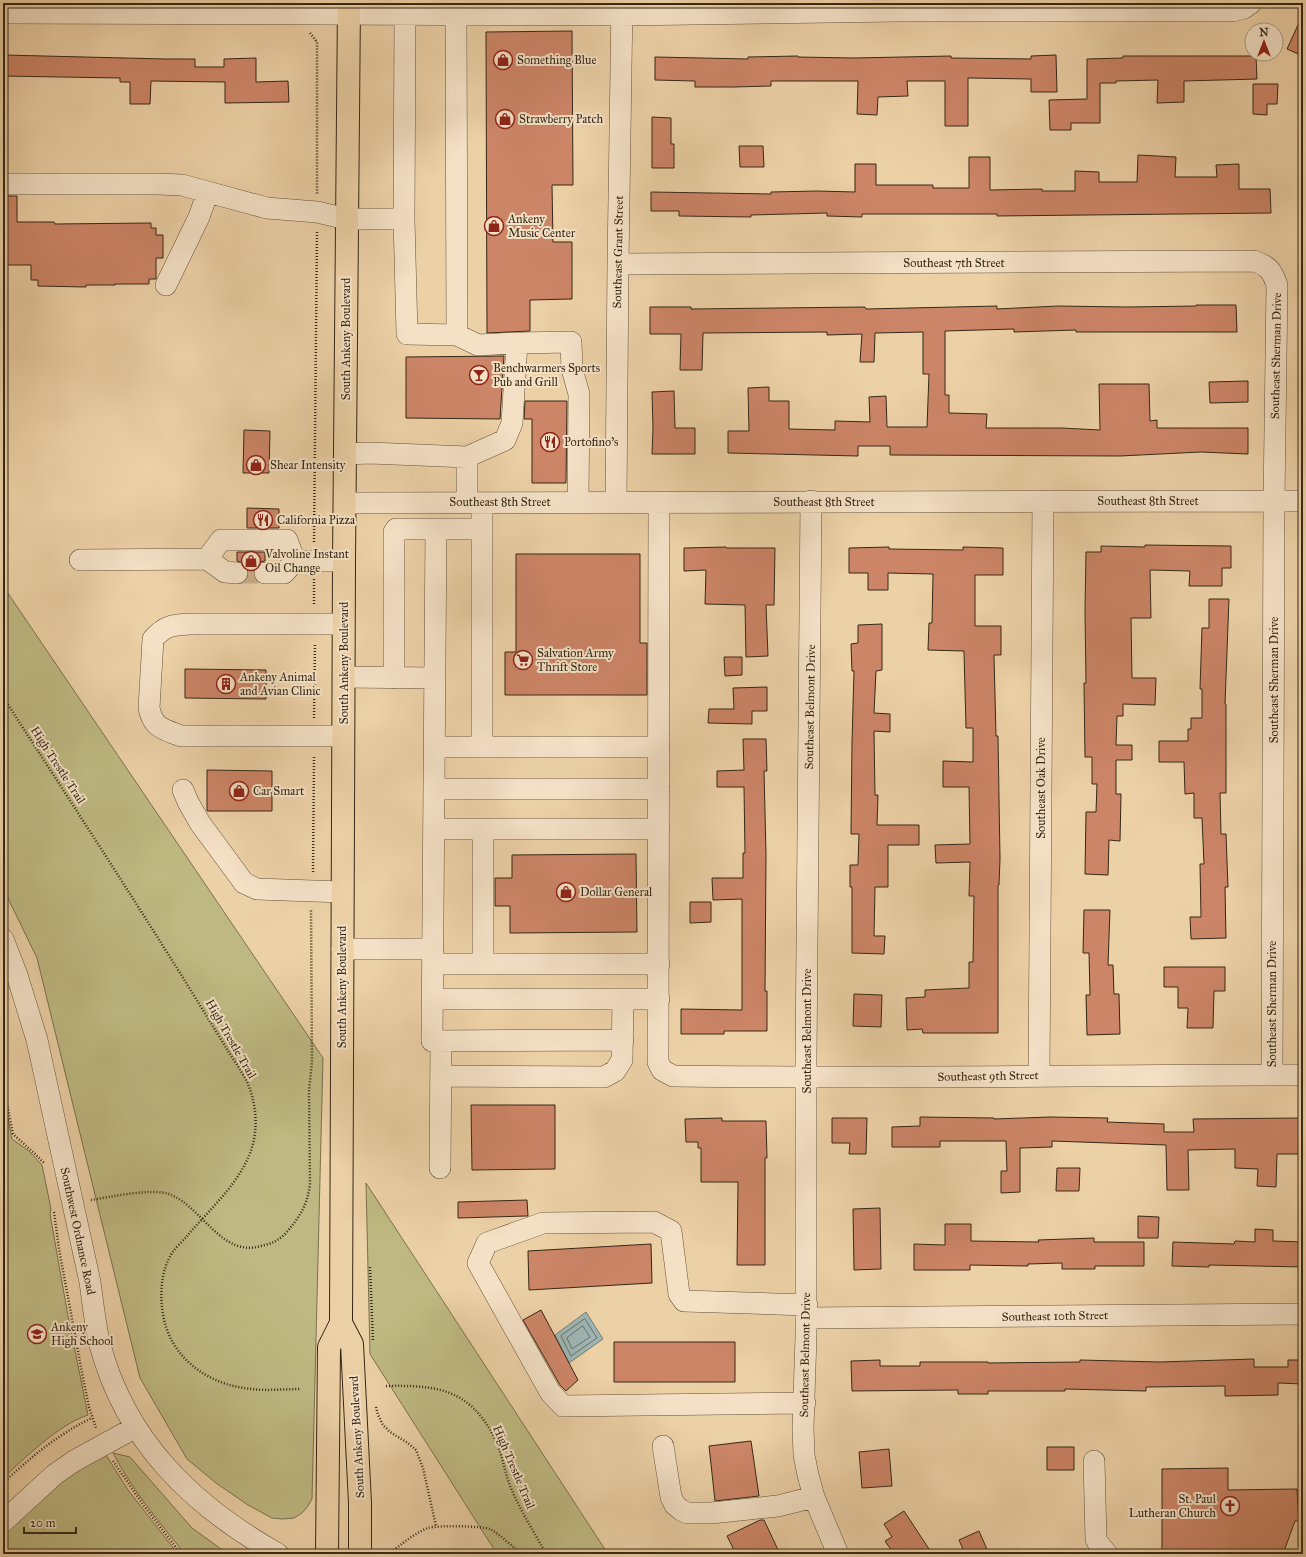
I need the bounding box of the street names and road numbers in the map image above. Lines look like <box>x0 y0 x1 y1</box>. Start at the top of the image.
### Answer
street label: Southeast Grant Street <box>610 195 626 309</box>
street label: Southeast 7th Street <box>903 256 1005 270</box>
street label: South Ankeny Boulevard <box>339 278 353 400</box>
street label: Southeast Sherman Drive <box>1268 293 1284 419</box>
street label: Southeast 8th Street <box>1097 494 1199 508</box>
street label: Southeast 8th Street <box>449 495 551 509</box>
street label: Southeast 8th Street <box>773 495 875 509</box>
street label: South Ankeny Boulevard <box>337 602 351 724</box>
street label: Southeast Sherman Drive <box>1267 617 1281 743</box>
street label: Southeast Belmont Drive <box>802 644 818 770</box>
street label: High Trestle Trail <box>27 724 89 807</box>
street label: Southeast Oak Drive <box>1034 737 1048 839</box>
street label: South Ankeny Boulevard <box>335 926 349 1048</box>
street label: Southeast Sherman Drive <box>1265 941 1279 1067</box>
street label: Southeast Belmont Drive <box>800 969 814 1093</box>
street label: High Trestle Trail <box>202 997 260 1082</box>
street label: Southeast 9th Street <box>937 1068 1040 1084</box>
street label: Southwest Ordnance Road <box>58 1166 98 1296</box>
street label: Southeast Belmont Drive <box>797 1292 813 1418</box>
street label: Southeast 10th Street <box>1002 1308 1109 1324</box>
street label: South Ankeny Boulevard <box>347 1376 367 1498</box>
street label: High Trestle Trail <box>489 1423 538 1512</box>

